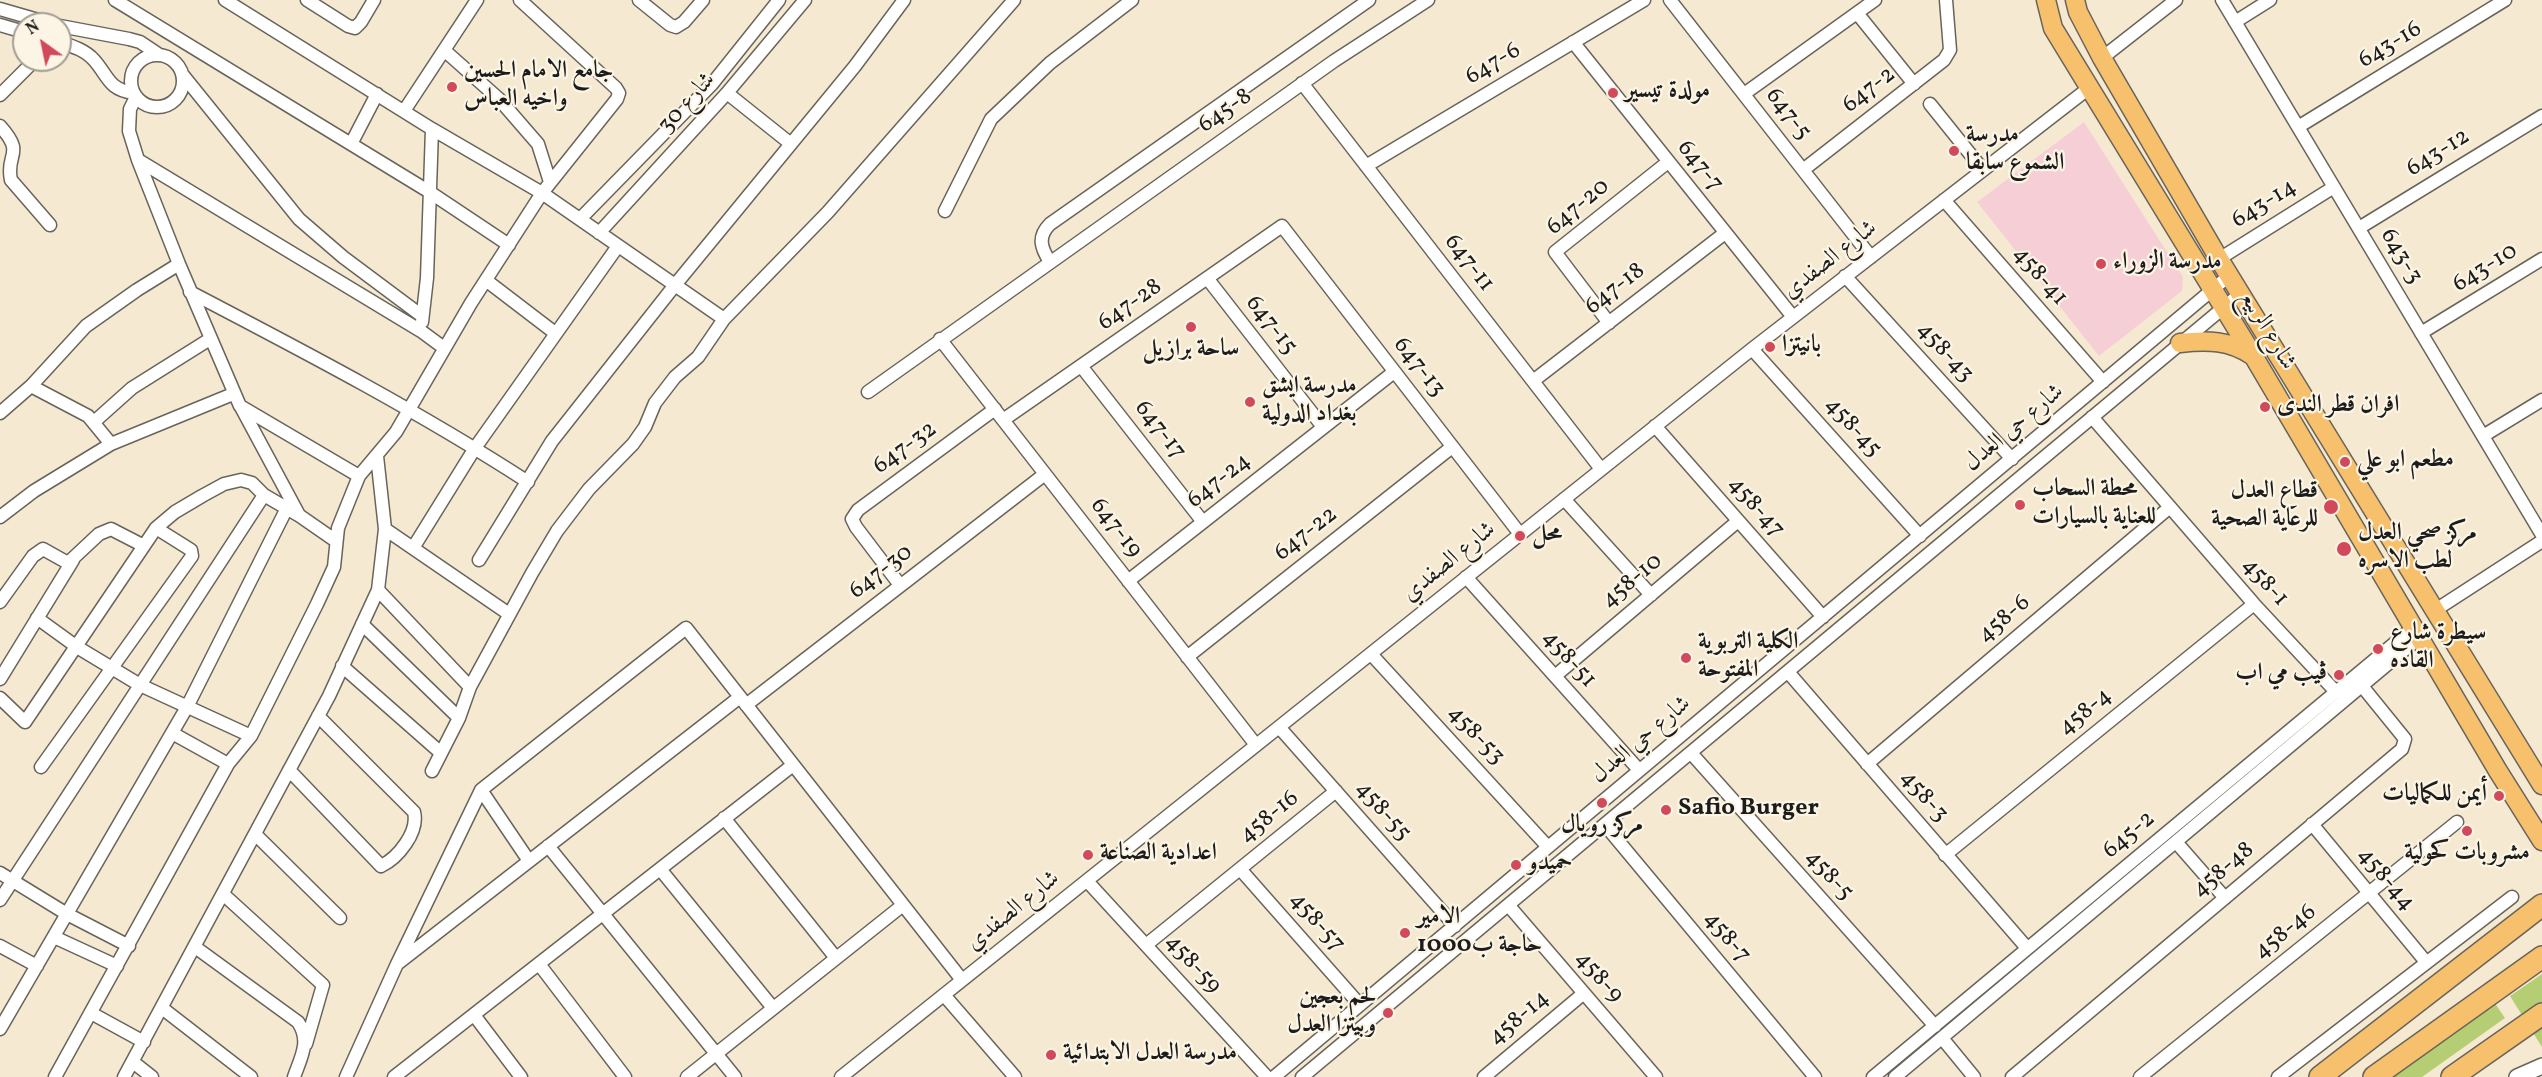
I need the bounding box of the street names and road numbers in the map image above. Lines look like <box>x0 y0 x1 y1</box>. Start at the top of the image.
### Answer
street label: 643-16 <box>2354 16 2428 76</box>
street label: 647-6 <box>1461 37 1527 93</box>
street label: 647-2 <box>1838 61 1902 121</box>
street label: شارع 30 <box>653 67 723 141</box>
street label: 645-8 <box>1194 83 1258 141</box>
street label: 647-5 <box>1758 83 1816 147</box>
street label: 643-12 <box>2402 123 2476 185</box>
street label: 647-7 <box>1670 135 1728 199</box>
street label: 647-20 <box>1542 173 1616 243</box>
street label: 643-14 <box>2227 174 2303 236</box>
street label: شارع الصفدي <box>1778 215 1884 307</box>
street label: 643-3 <box>2372 224 2428 290</box>
street label: 647-11 <box>1437 229 1499 299</box>
street label: 643-10 <box>2448 238 2524 300</box>
street label: 458-41 <box>2005 241 2073 313</box>
street label: 647-18 <box>1580 258 1652 322</box>
street label: 647-28 <box>1093 274 1169 338</box>
street label: شارع الربيع <box>2231 286 2301 376</box>
street label: 647-15 <box>1238 291 1302 361</box>
street label: 458-43 <box>1909 317 1979 389</box>
street label: 647-13 <box>1386 332 1450 404</box>
street label: شارع حي العدل <box>1959 379 2071 479</box>
street label: 458-45 <box>1817 392 1887 464</box>
street label: 647-17 <box>1127 396 1191 466</box>
street label: 647-32 <box>869 416 943 482</box>
street label: 647-24 <box>1182 448 1258 516</box>
street label: 458-47 <box>1720 471 1790 545</box>
street label: 647-19 <box>1083 493 1147 565</box>
street label: 647-22 <box>1270 501 1344 569</box>
street label: شارع الصفدي <box>1397 517 1503 609</box>
street label: 647-30 <box>844 539 920 607</box>
street label: 458-10 <box>1596 548 1670 616</box>
street label: 458-1 <box>2234 552 2294 614</box>
street label: 458-6 <box>1973 590 2037 650</box>
street label: 458-51 <box>1534 625 1602 695</box>
street label: 458-4 <box>2053 683 2119 743</box>
street label: شارع حي العدل <box>1586 691 1698 791</box>
street label: 458-53 <box>1440 700 1510 772</box>
street label: 458-3 <box>1893 765 1953 829</box>
street label: 458-55 <box>1348 776 1416 848</box>
street label: 458-16 <box>1234 785 1306 851</box>
street label: 645-2 <box>2098 806 2162 866</box>
street label: 458-48 <box>2187 837 2261 905</box>
street label: 458-44 <box>2350 842 2420 918</box>
street label: 458-5 <box>1798 844 1858 908</box>
street label: شارع الصفدي <box>961 866 1067 958</box>
street label: 458-57 <box>1282 887 1350 959</box>
street label: 458-46 <box>2249 899 2323 967</box>
street label: 458-7 <box>1696 906 1756 970</box>
street label: 458-59 <box>1158 929 1226 1001</box>
street label: 458-9 <box>1567 946 1629 1010</box>
street label: 458-14 <box>1484 985 1556 1053</box>

